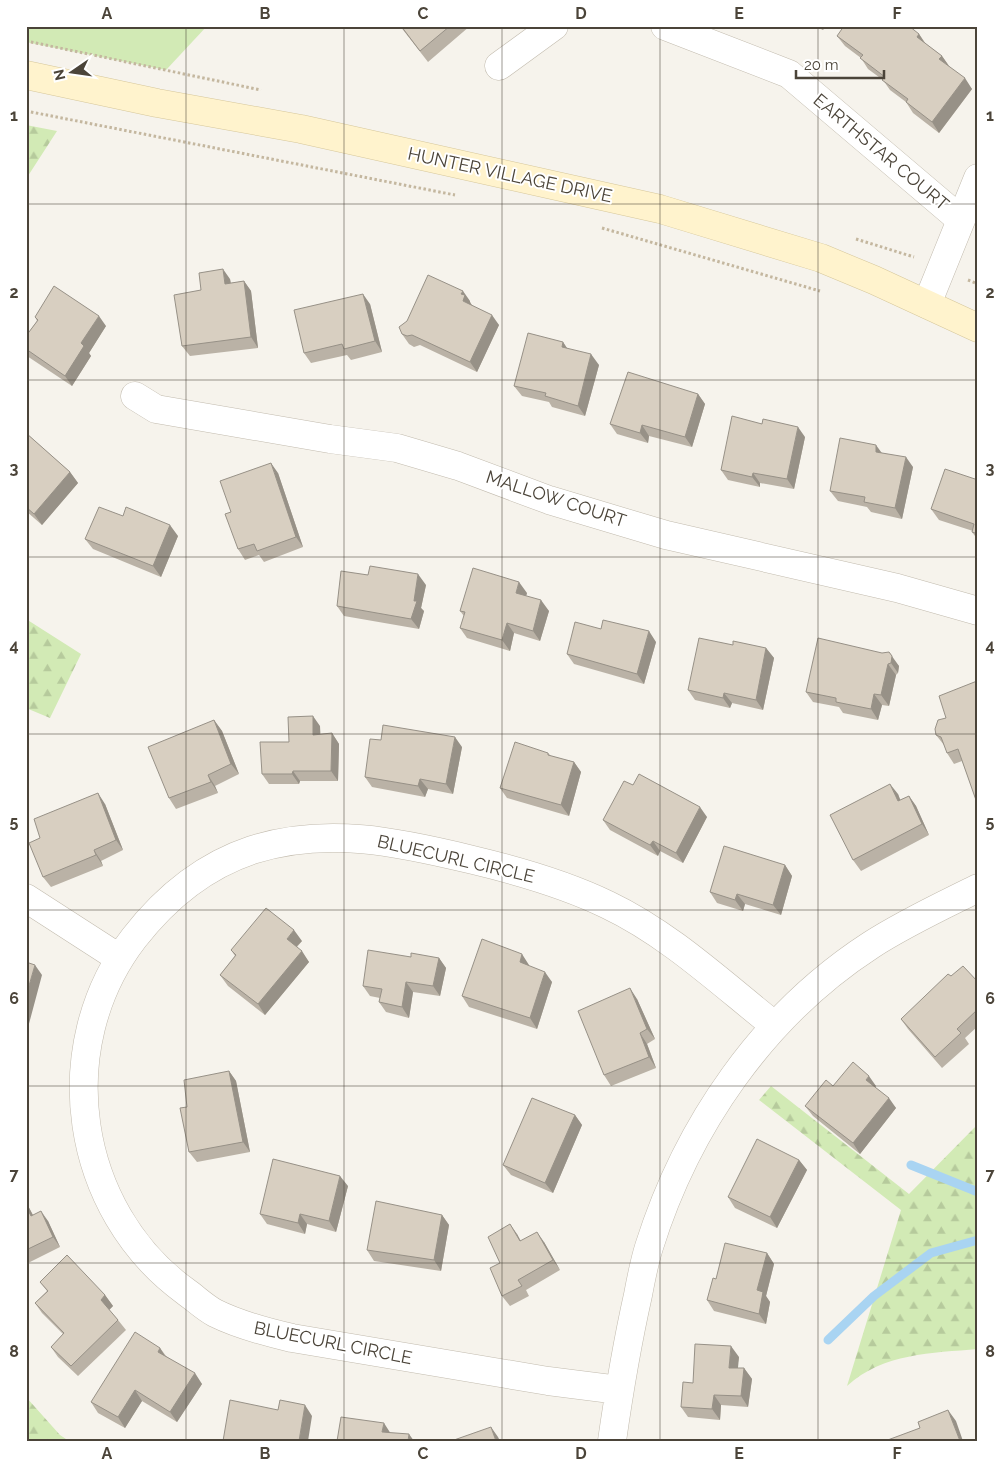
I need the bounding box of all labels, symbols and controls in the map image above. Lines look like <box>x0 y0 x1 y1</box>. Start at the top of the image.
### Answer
text: A <box>102 4 113 23</box>
text: B <box>260 4 271 23</box>
text: C <box>418 4 429 23</box>
text: D <box>575 4 587 23</box>
text: E <box>734 4 744 23</box>
text: F <box>892 4 902 23</box>
north arrow <box>48 48 98 98</box>
scale bar <box>796 48 884 80</box>
text: 20 m <box>804 56 839 74</box>
text: N <box>50 68 68 82</box>
street label: EARTHSTAR COURT <box>809 89 953 214</box>
text: 1 <box>10 106 18 125</box>
text: 1 <box>986 106 994 125</box>
street label: HUNTER VILLAGE DRIVE <box>406 143 614 206</box>
text: 2 <box>9 283 19 302</box>
text: 2 <box>985 283 995 302</box>
text: 3 <box>10 459 19 478</box>
text: 3 <box>986 459 995 478</box>
street label: MALLOW COURT <box>483 466 629 531</box>
text: 4 <box>9 636 19 655</box>
text: 4 <box>985 636 995 655</box>
text: 5 <box>10 812 19 831</box>
text: 5 <box>986 812 995 831</box>
street label: BLUECURL CIRCLE <box>375 830 537 887</box>
text: 6 <box>9 989 19 1008</box>
text: 6 <box>985 989 995 1008</box>
text: 7 <box>10 1165 19 1184</box>
text: 7 <box>986 1165 995 1184</box>
street label: BLUECURL CIRCLE <box>252 1317 414 1368</box>
text: 8 <box>9 1342 19 1361</box>
text: 8 <box>985 1342 995 1361</box>
text: A <box>102 1444 113 1463</box>
text: B <box>260 1444 271 1463</box>
text: C <box>418 1444 429 1463</box>
text: D <box>575 1444 587 1463</box>
text: E <box>734 1444 744 1463</box>
text: F <box>892 1444 902 1463</box>

